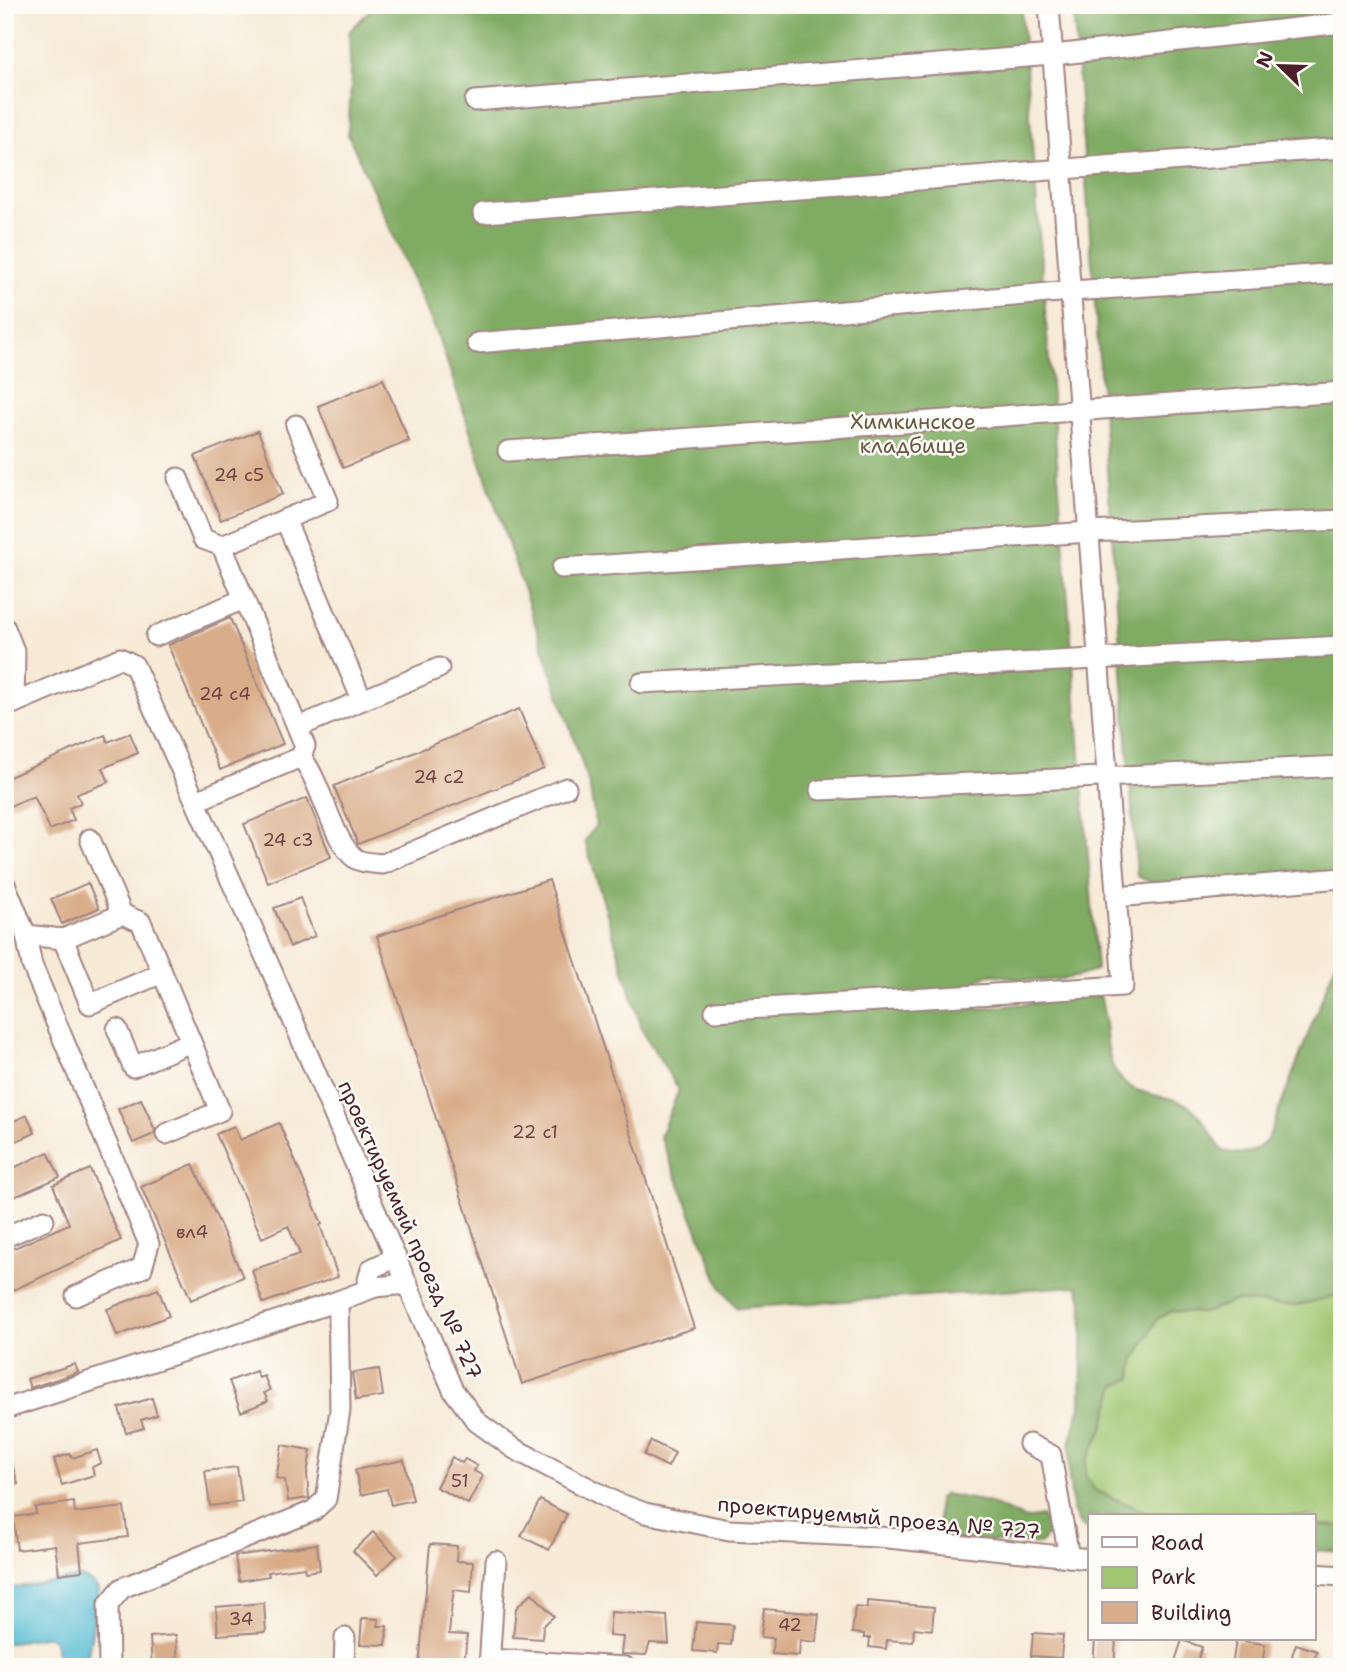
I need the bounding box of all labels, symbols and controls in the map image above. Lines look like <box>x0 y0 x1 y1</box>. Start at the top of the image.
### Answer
north arrow <box>1246 32 1316 102</box>
text: N <box>1250 48 1279 71</box>
park label: Химкинское кладбище <box>850 408 976 460</box>
house number: 24 с5 <box>214 463 264 487</box>
house number: 24 с4 <box>199 682 251 706</box>
house number: 24 с2 <box>413 765 465 789</box>
house number: 24 с3 <box>262 828 314 852</box>
street label: проектируемый проезд № 727 <box>331 1076 489 1384</box>
house number: 22 с1 <box>512 1120 558 1144</box>
house number: вл4 <box>176 1220 208 1244</box>
house number: 51 <box>451 1469 469 1493</box>
street label: проектируемый проезд № 727 <box>716 1490 1042 1546</box>
legend <box>1088 1514 1316 1640</box>
text: Road <box>1151 1529 1204 1557</box>
text: Park <box>1151 1563 1196 1591</box>
text: Building <box>1151 1599 1231 1627</box>
house number: 34 <box>229 1607 253 1631</box>
house number: 42 <box>778 1613 802 1637</box>

